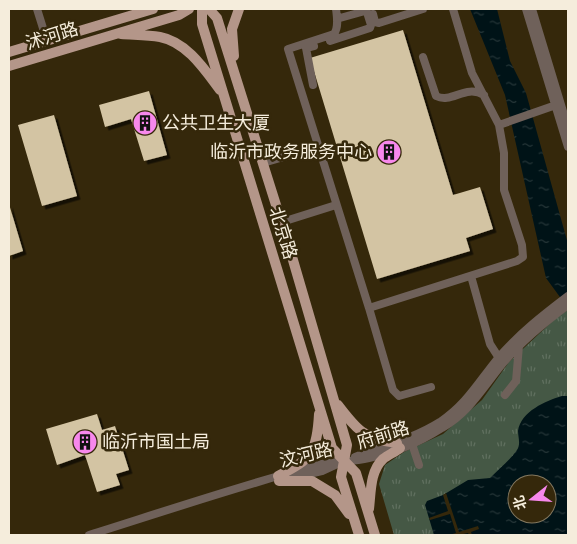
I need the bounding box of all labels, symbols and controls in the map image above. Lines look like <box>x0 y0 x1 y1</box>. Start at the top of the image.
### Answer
street label: 沭河路 <box>23 18 81 54</box>
building icon: 公共卫生大厦 <box>132 110 158 136</box>
place label: 公共卫生大厦 <box>162 112 270 134</box>
building icon: 临沂市政务服务中心 <box>376 139 402 165</box>
place label: 临沂市政务服务中心 <box>210 141 372 163</box>
street label: 北京路 <box>265 204 301 262</box>
street label: 府前路 <box>354 417 412 453</box>
building icon: 临沂市国土局 <box>72 429 98 455</box>
place label: 临沂市国土局 <box>102 431 210 453</box>
street label: 汶河路 <box>277 438 335 472</box>
north arrow <box>507 474 557 524</box>
text: 北 <box>509 493 530 512</box>

